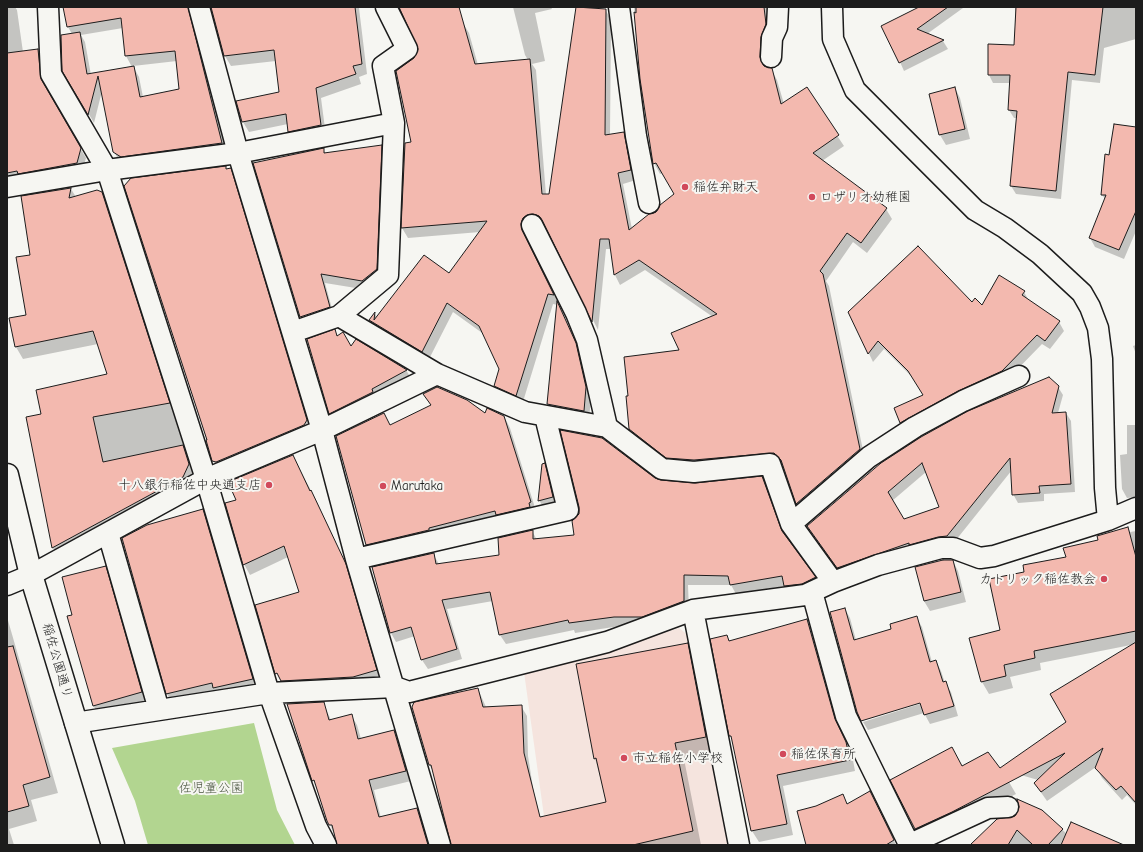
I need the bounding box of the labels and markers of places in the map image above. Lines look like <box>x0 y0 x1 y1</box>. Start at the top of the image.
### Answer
place label: 稲佐弁財天 <box>693 179 758 195</box>
marker: 稲佐弁財天 <box>680 182 690 192</box>
place label: ロザリオ幼稚園 <box>820 189 911 205</box>
marker: ロザリオ幼稚園 <box>807 192 817 202</box>
place label: 十八銀行稲佐中央通支店 <box>118 477 261 493</box>
place label: Marutaka <box>391 478 443 494</box>
marker: 十八銀行稲佐中央通支店 <box>264 480 274 490</box>
marker: Marutaka <box>378 481 388 491</box>
place label: カトリック稲佐教会 <box>979 571 1096 587</box>
marker: カトリック稲佐教会 <box>1099 574 1109 584</box>
place label: 稲佐保育所 <box>791 746 856 762</box>
marker: 稲佐保育所 <box>778 749 788 759</box>
place label: 市立稲佐小学校 <box>632 750 723 766</box>
marker: 市立稲佐小学校 <box>619 753 629 763</box>

